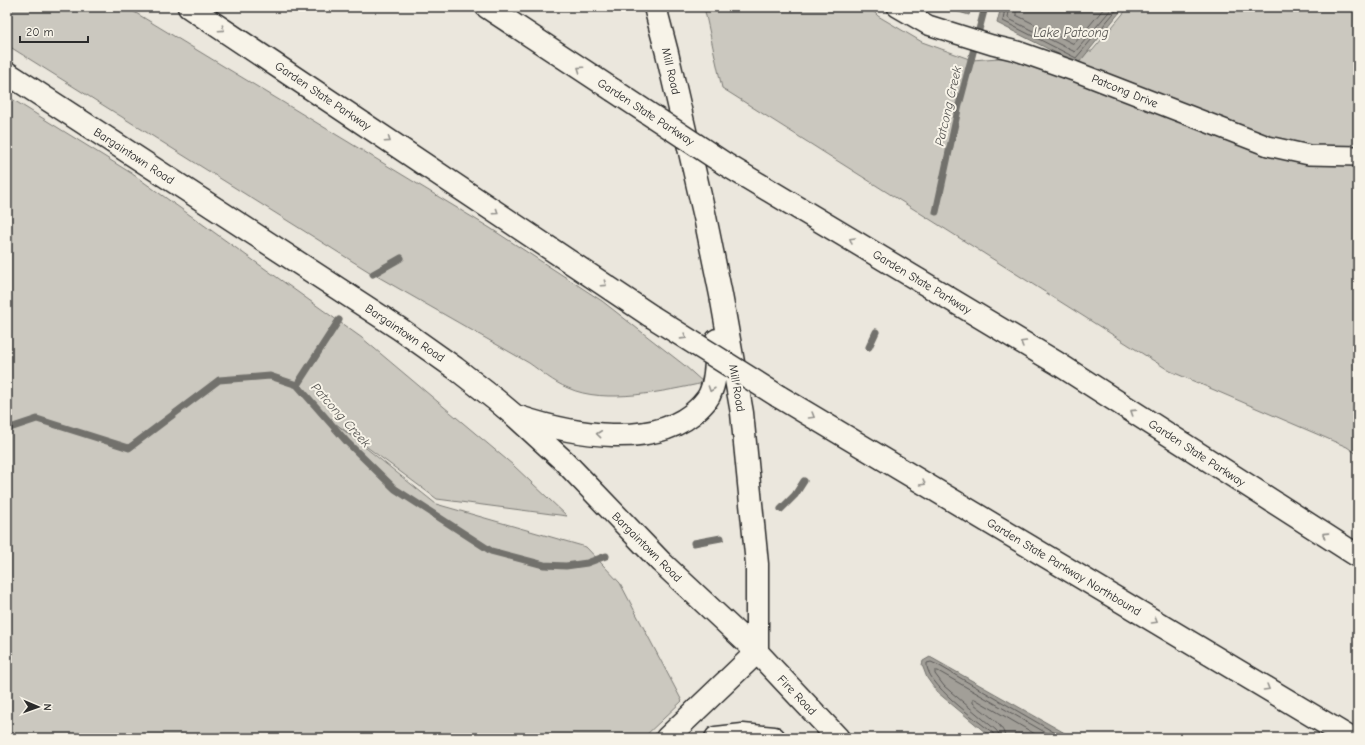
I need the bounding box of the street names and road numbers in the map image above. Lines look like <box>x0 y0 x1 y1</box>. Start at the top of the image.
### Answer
street label: Mill Road <box>659 46 683 96</box>
street label: Garden State Parkway <box>272 59 374 134</box>
street label: Patcong Drive <box>1090 71 1160 111</box>
street label: Garden State Parkway <box>595 75 698 149</box>
street label: Bargaintown Road <box>91 125 177 187</box>
street label: Garden State Parkway <box>870 247 974 317</box>
street label: Bargaintown Road <box>363 301 447 365</box>
street label: Mill Road <box>726 363 748 413</box>
street label: Garden State Parkway <box>1146 416 1249 490</box>
street label: Bargaintown Road <box>609 509 685 585</box>
street label: Garden State Parkway Northbound <box>984 515 1144 619</box>
street label: Fire Road <box>775 672 819 718</box>

